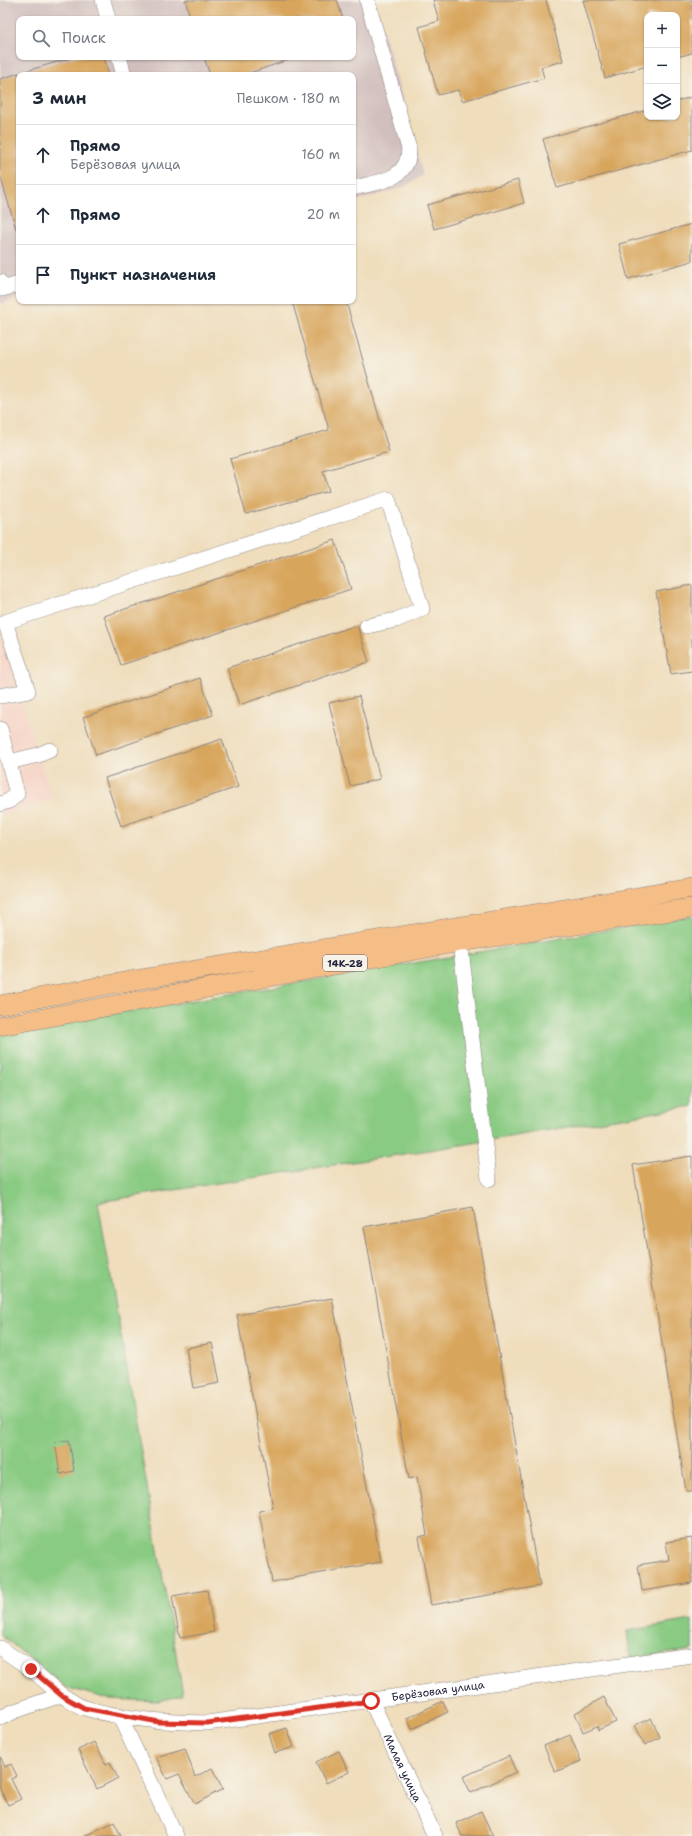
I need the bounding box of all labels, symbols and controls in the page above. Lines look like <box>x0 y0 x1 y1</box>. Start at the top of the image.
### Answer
map controls <box>644 12 680 120</box>
button: + <box>644 12 680 48</box>
search box <box>16 16 356 60</box>
icon: search <box>30 27 52 49</box>
text: Поиск <box>62 28 106 48</box>
button: − <box>644 48 680 84</box>
button: layers <box>644 84 680 120</box>
text: 3 мин <box>32 87 87 109</box>
text: Пешком · 180 m <box>237 90 340 107</box>
text: Прямо <box>70 136 120 156</box>
icon: ahead <box>32 144 54 166</box>
text: 160 m <box>302 146 340 163</box>
text: Берёзовая улица <box>70 156 180 173</box>
icon: ahead <box>32 204 54 226</box>
text: Прямо <box>70 205 120 225</box>
text: 20 m <box>307 206 340 223</box>
icon: arrive <box>32 264 54 286</box>
text: Пункт назначения <box>70 265 216 285</box>
road number: 14К-28 <box>323 955 367 971</box>
route end <box>22 1660 40 1678</box>
street label: Берёзовая улица <box>391 1677 485 1705</box>
route start <box>362 1692 380 1710</box>
street label: Малая улица <box>380 1732 425 1805</box>

